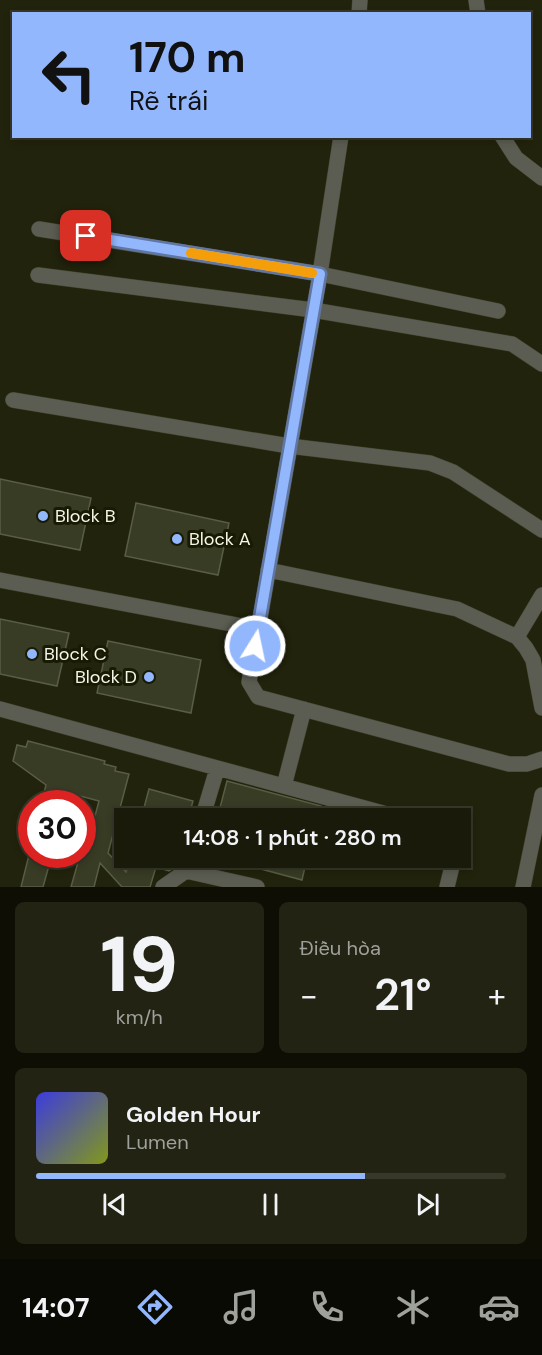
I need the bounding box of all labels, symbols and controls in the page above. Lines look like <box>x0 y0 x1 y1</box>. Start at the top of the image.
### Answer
text: 170 m <box>129 30 246 85</box>
icon: left <box>30 36 108 114</box>
text: Rẽ trái <box>129 83 209 118</box>
pin <box>60 210 111 261</box>
icon: arrive <box>69 219 102 252</box>
place label: Block B <box>55 504 116 528</box>
marker: Block B <box>36 509 50 523</box>
place label: Block A <box>189 527 251 551</box>
marker: Block A <box>170 532 184 546</box>
position arrow <box>223 614 287 678</box>
place label: Block C <box>44 642 107 666</box>
marker: Block C <box>25 647 39 661</box>
place label: Block D <box>75 665 137 689</box>
marker: Block D <box>142 670 156 684</box>
speed limit sign: 30 <box>18 790 96 868</box>
text: 14:08 · 1 phút · 280 m <box>183 823 402 852</box>
text: 19 <box>100 914 178 1015</box>
text: Điều hòa <box>300 935 381 961</box>
text: 21° <box>374 965 432 1024</box>
text: − <box>300 974 318 1017</box>
text: + <box>488 974 506 1017</box>
text: km/h <box>116 1004 163 1030</box>
text: Golden Hour <box>126 1100 261 1129</box>
text: Lumen <box>126 1129 189 1155</box>
icon: previous <box>98 1188 131 1221</box>
icon: pause <box>254 1188 287 1221</box>
icon: next <box>411 1188 444 1221</box>
icon: directions <box>134 1286 176 1328</box>
icon: music <box>220 1286 262 1328</box>
icon: phone <box>306 1286 348 1328</box>
icon: climate <box>392 1286 434 1328</box>
icon: car <box>478 1286 520 1328</box>
text: 14:07 <box>22 1290 90 1325</box>

